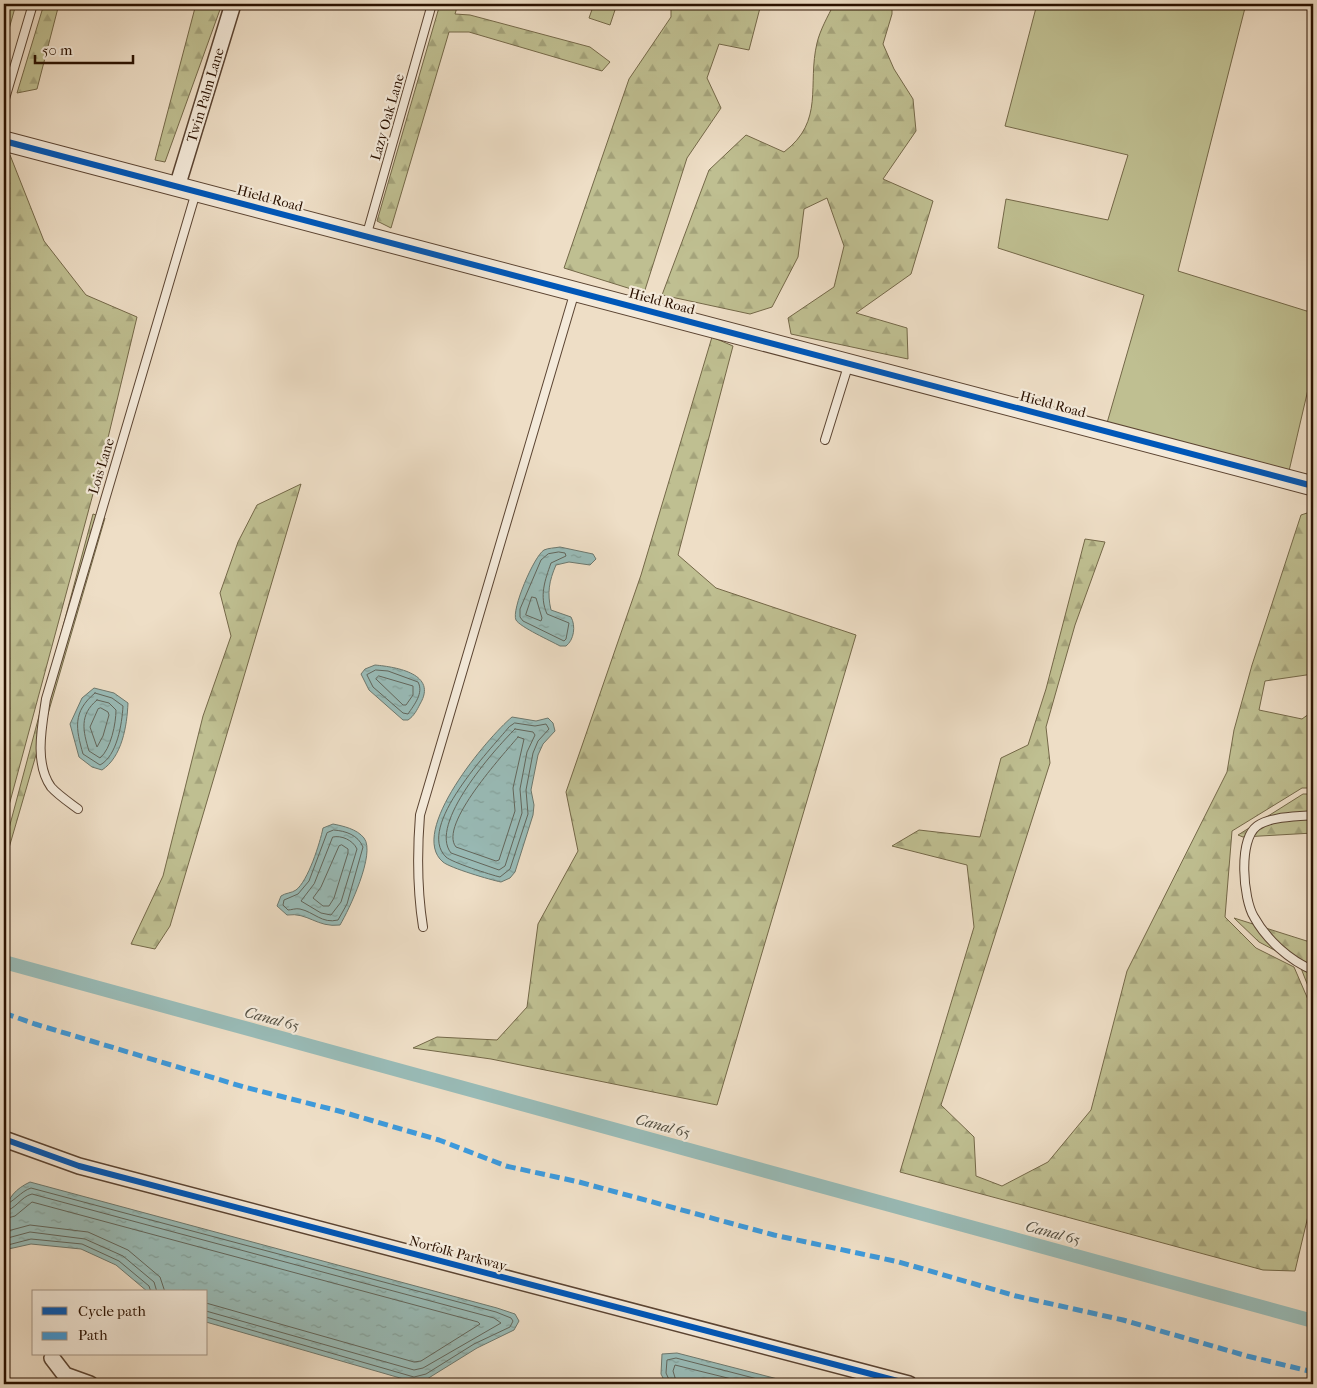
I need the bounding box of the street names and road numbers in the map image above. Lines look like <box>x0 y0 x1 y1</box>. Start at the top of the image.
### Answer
street label: Twin Palm Lane <box>183 46 228 145</box>
street label: Lazy Oak Lane <box>367 72 408 162</box>
street label: Hield Road <box>235 182 305 216</box>
street label: Hield Road <box>627 285 697 319</box>
street label: Hield Road <box>1018 388 1088 422</box>
street label: Lois Lane <box>85 436 118 496</box>
street label: Norfolk Parkway <box>407 1232 509 1275</box>

